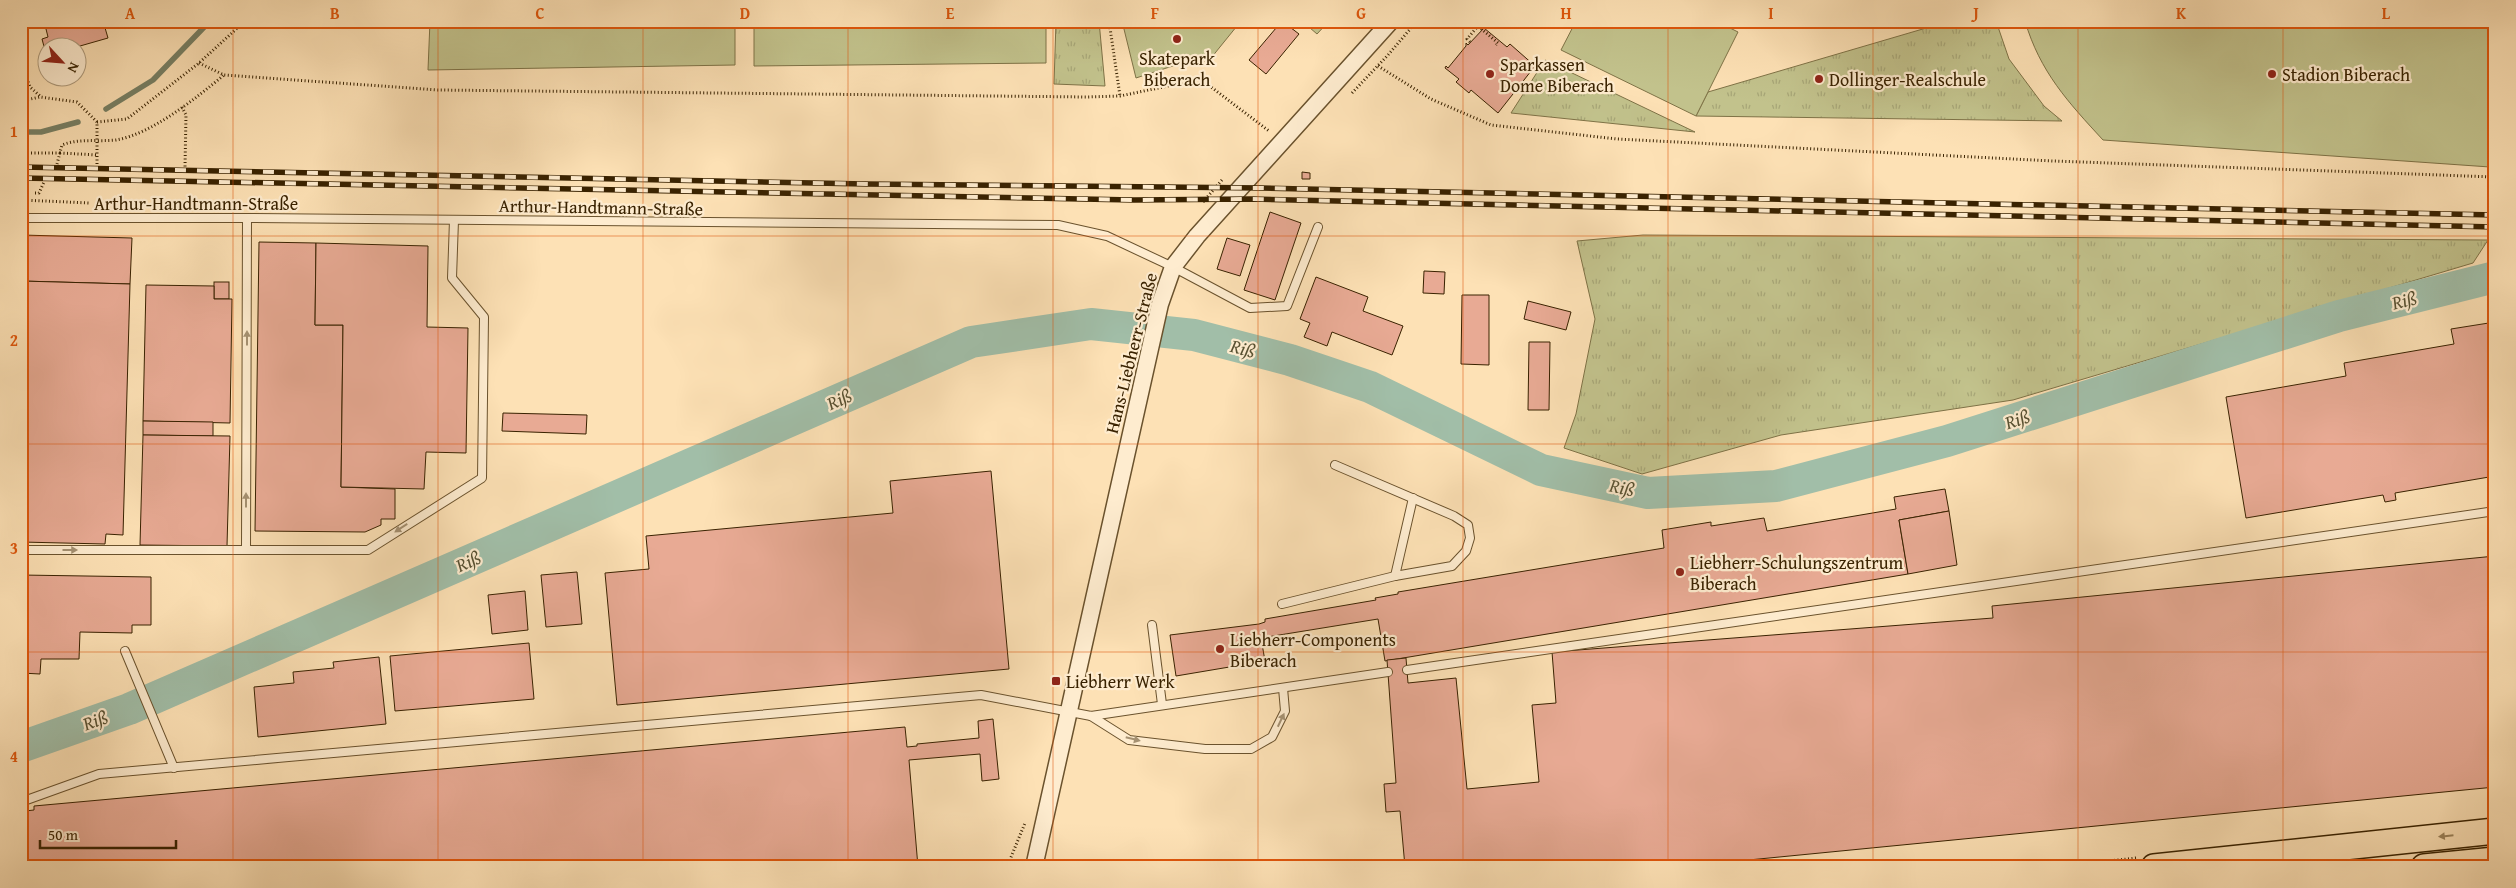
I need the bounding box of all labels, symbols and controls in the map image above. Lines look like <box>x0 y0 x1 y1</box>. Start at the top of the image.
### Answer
text: A <box>125 1 136 25</box>
text: B <box>330 1 340 25</box>
text: C <box>535 1 545 25</box>
text: D <box>740 1 750 25</box>
text: E <box>946 1 955 25</box>
text: F <box>1151 1 1159 25</box>
text: G <box>1356 1 1366 25</box>
text: H <box>1560 1 1572 25</box>
text: I <box>1768 1 1774 25</box>
text: J <box>1970 1 1979 25</box>
text: K <box>2176 1 2187 25</box>
text: L <box>2382 1 2391 25</box>
marker: Skatepark Biberach <box>1171 33 1183 45</box>
north arrow <box>38 38 88 88</box>
place label: Skatepark Biberach <box>1139 45 1216 93</box>
place label: Sparkassen Dome Biberach <box>1500 51 1614 99</box>
text: N <box>62 59 85 77</box>
place label: Stadion Biberach <box>2282 61 2410 88</box>
place label: Dollinger-Realschule <box>1829 66 1986 93</box>
marker: Sparkassen Dome Biberach <box>1484 68 1496 80</box>
marker: Stadion Biberach <box>2266 68 2278 80</box>
marker: Dollinger-Realschule <box>1813 73 1825 85</box>
text: 1 <box>10 119 18 143</box>
street label: Arthur-Handtmann-Straße <box>94 190 298 217</box>
street label: Arthur-Handtmann-Straße <box>499 192 703 222</box>
street label: Hans-Liebherr-Straße <box>1098 270 1164 436</box>
water label: Riß <box>2388 283 2420 317</box>
text: 2 <box>10 328 18 352</box>
one-way arrow <box>243 330 251 346</box>
water label: Riß <box>1226 331 1259 365</box>
water label: Riß <box>821 381 856 417</box>
water label: Riß <box>2000 402 2033 436</box>
water label: Riß <box>1606 471 1637 503</box>
one-way arrow <box>242 492 250 508</box>
one-way arrow <box>395 523 408 533</box>
text: 3 <box>10 536 18 560</box>
water label: Riß <box>450 543 485 579</box>
one-way arrow <box>62 546 78 554</box>
place label: Liebherr-Schulungszentrum Biberach <box>1690 549 1903 597</box>
marker: Liebherr-Schulungszentrum Biberach <box>1674 566 1686 578</box>
place label: Liebherr-Components Biberach <box>1230 626 1396 674</box>
marker: Liebherr-Components Biberach <box>1214 643 1226 655</box>
place label: Liebherr Werk <box>1066 668 1175 695</box>
marker: Liebherr Werk <box>1050 675 1062 687</box>
water label: Riß <box>78 702 112 738</box>
one-way arrow <box>1276 712 1285 727</box>
one-way arrow <box>1126 735 1141 743</box>
text: 4 <box>10 744 18 768</box>
scale bar <box>40 818 176 850</box>
text: 50 m <box>48 824 79 845</box>
one-way arrow <box>2438 832 2454 840</box>

